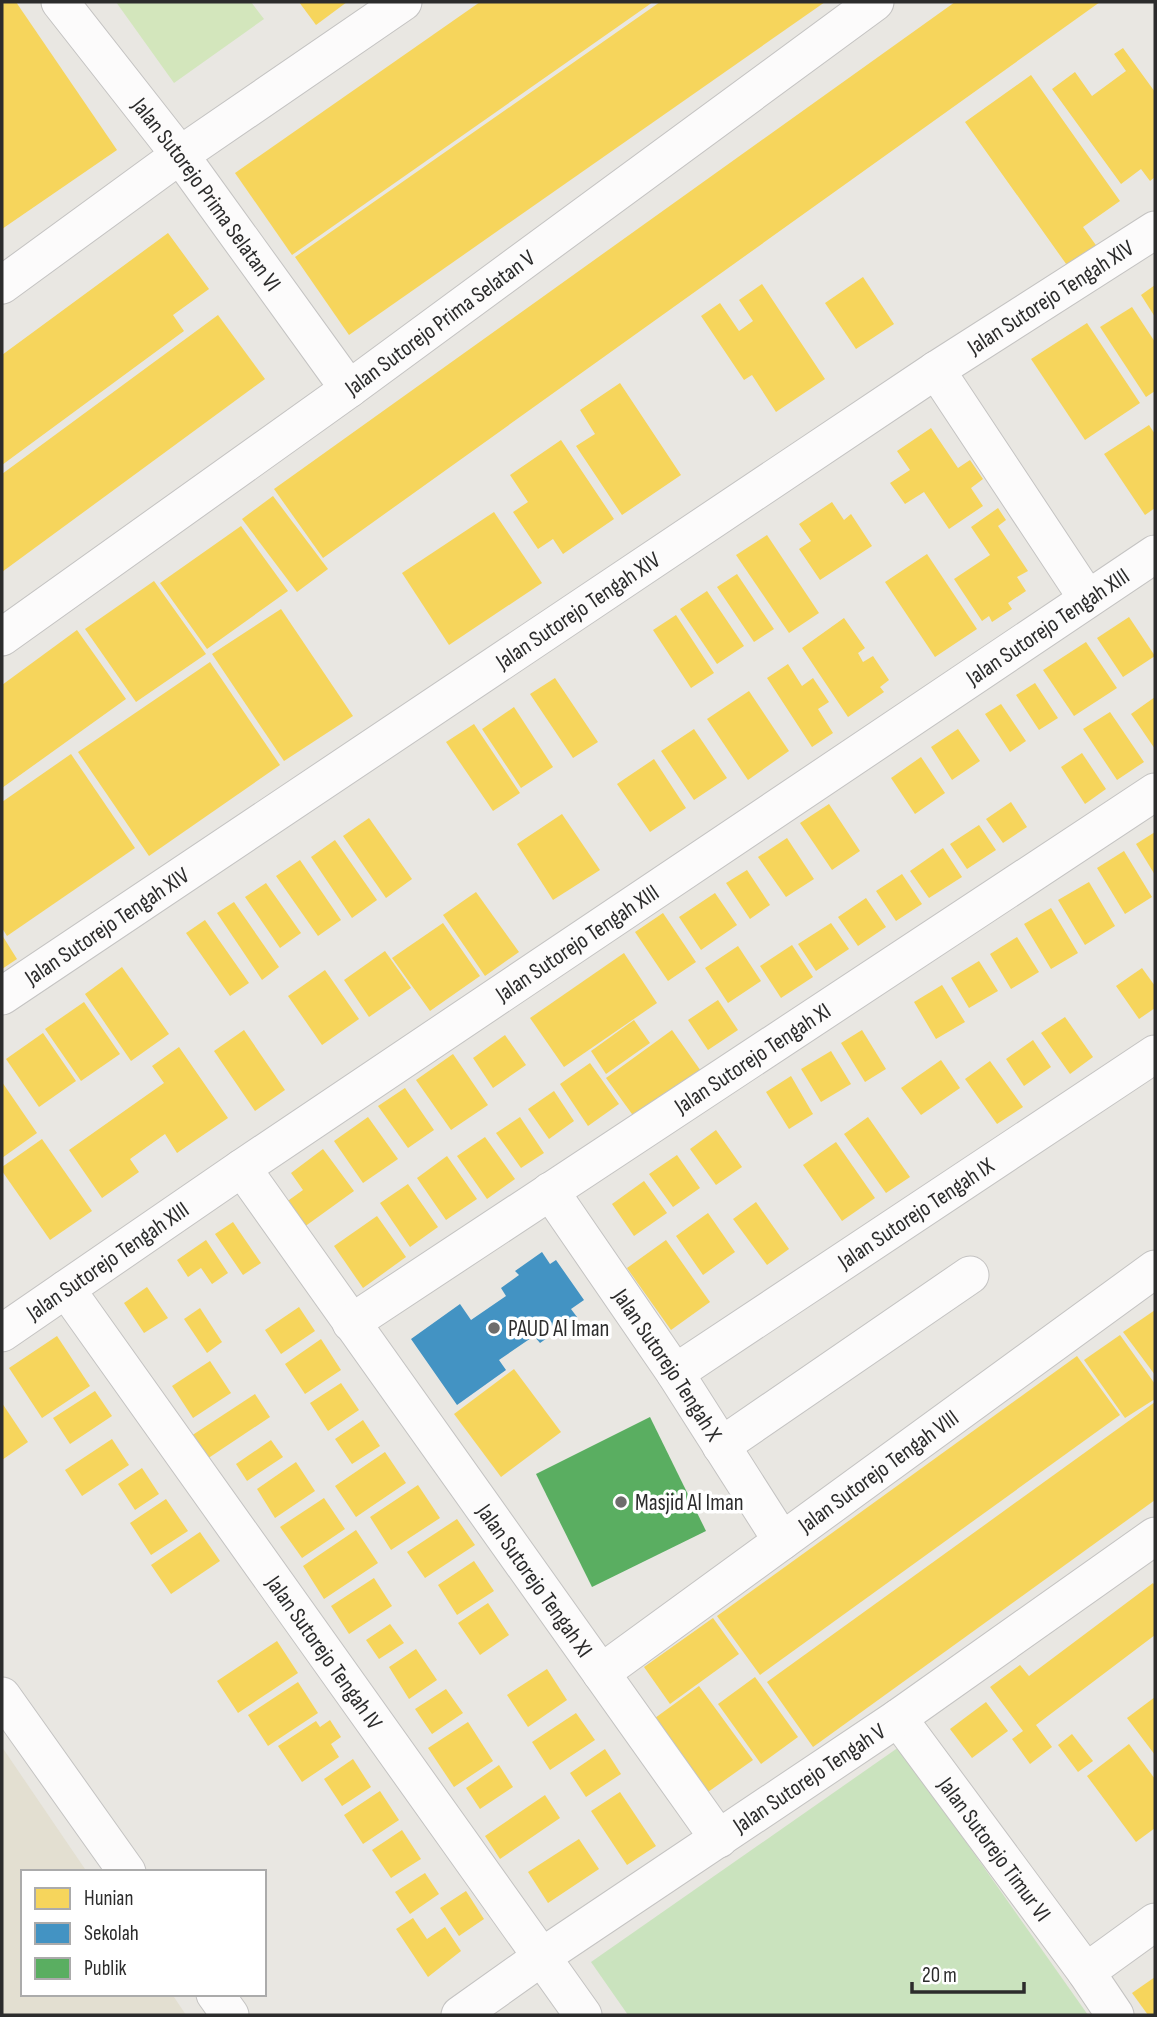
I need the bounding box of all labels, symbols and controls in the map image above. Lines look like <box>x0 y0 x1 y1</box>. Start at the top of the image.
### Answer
street label: Jalan Sutorejo Prima Selatan VI <box>125 92 287 297</box>
street label: Jalan Sutorejo Tengah XIV <box>962 234 1140 362</box>
street label: Jalan Sutorejo Prima Selatan V <box>339 244 541 403</box>
street label: Jalan Sutorejo Tengah XIV <box>490 546 666 677</box>
street label: Jalan Sutorejo Tengah XIII <box>960 562 1135 693</box>
street label: Jalan Sutorejo Tengah XIV <box>19 861 195 992</box>
street label: Jalan Sutorejo Tengah XIII <box>490 879 665 1009</box>
street label: Jalan Sutorejo Tengah XI <box>669 997 836 1121</box>
street label: Jalan Sutorejo Tengah IX <box>832 1152 1000 1276</box>
street label: Jalan Sutorejo Tengah XIII <box>21 1196 195 1327</box>
street label: Jalan Sutorejo Tengah X <box>606 1283 728 1447</box>
place label: PAUD Al Iman <box>508 1315 609 1343</box>
marker: PAUD Al Iman <box>486 1320 502 1336</box>
street label: Jalan Sutorejo Tengah VIII <box>792 1404 964 1540</box>
place label: Masjid Al Iman <box>635 1489 744 1517</box>
marker: Masjid Al Iman <box>613 1494 629 1510</box>
street label: Jalan Sutorejo Tengah XI <box>470 1498 598 1663</box>
street label: Jalan Sutorejo Tengah IV <box>259 1570 389 1736</box>
street label: Jalan Sutorejo Tengah V <box>727 1717 892 1840</box>
street label: Jalan Sutorejo Timur VI <box>931 1771 1057 1927</box>
legend <box>21 1870 266 1996</box>
text: Hunian <box>84 1886 133 1911</box>
text: Sekolah <box>84 1921 139 1946</box>
scale bar <box>912 1951 1024 1995</box>
text: Publik <box>84 1956 127 1981</box>
text: 20 m <box>922 1963 957 1988</box>

